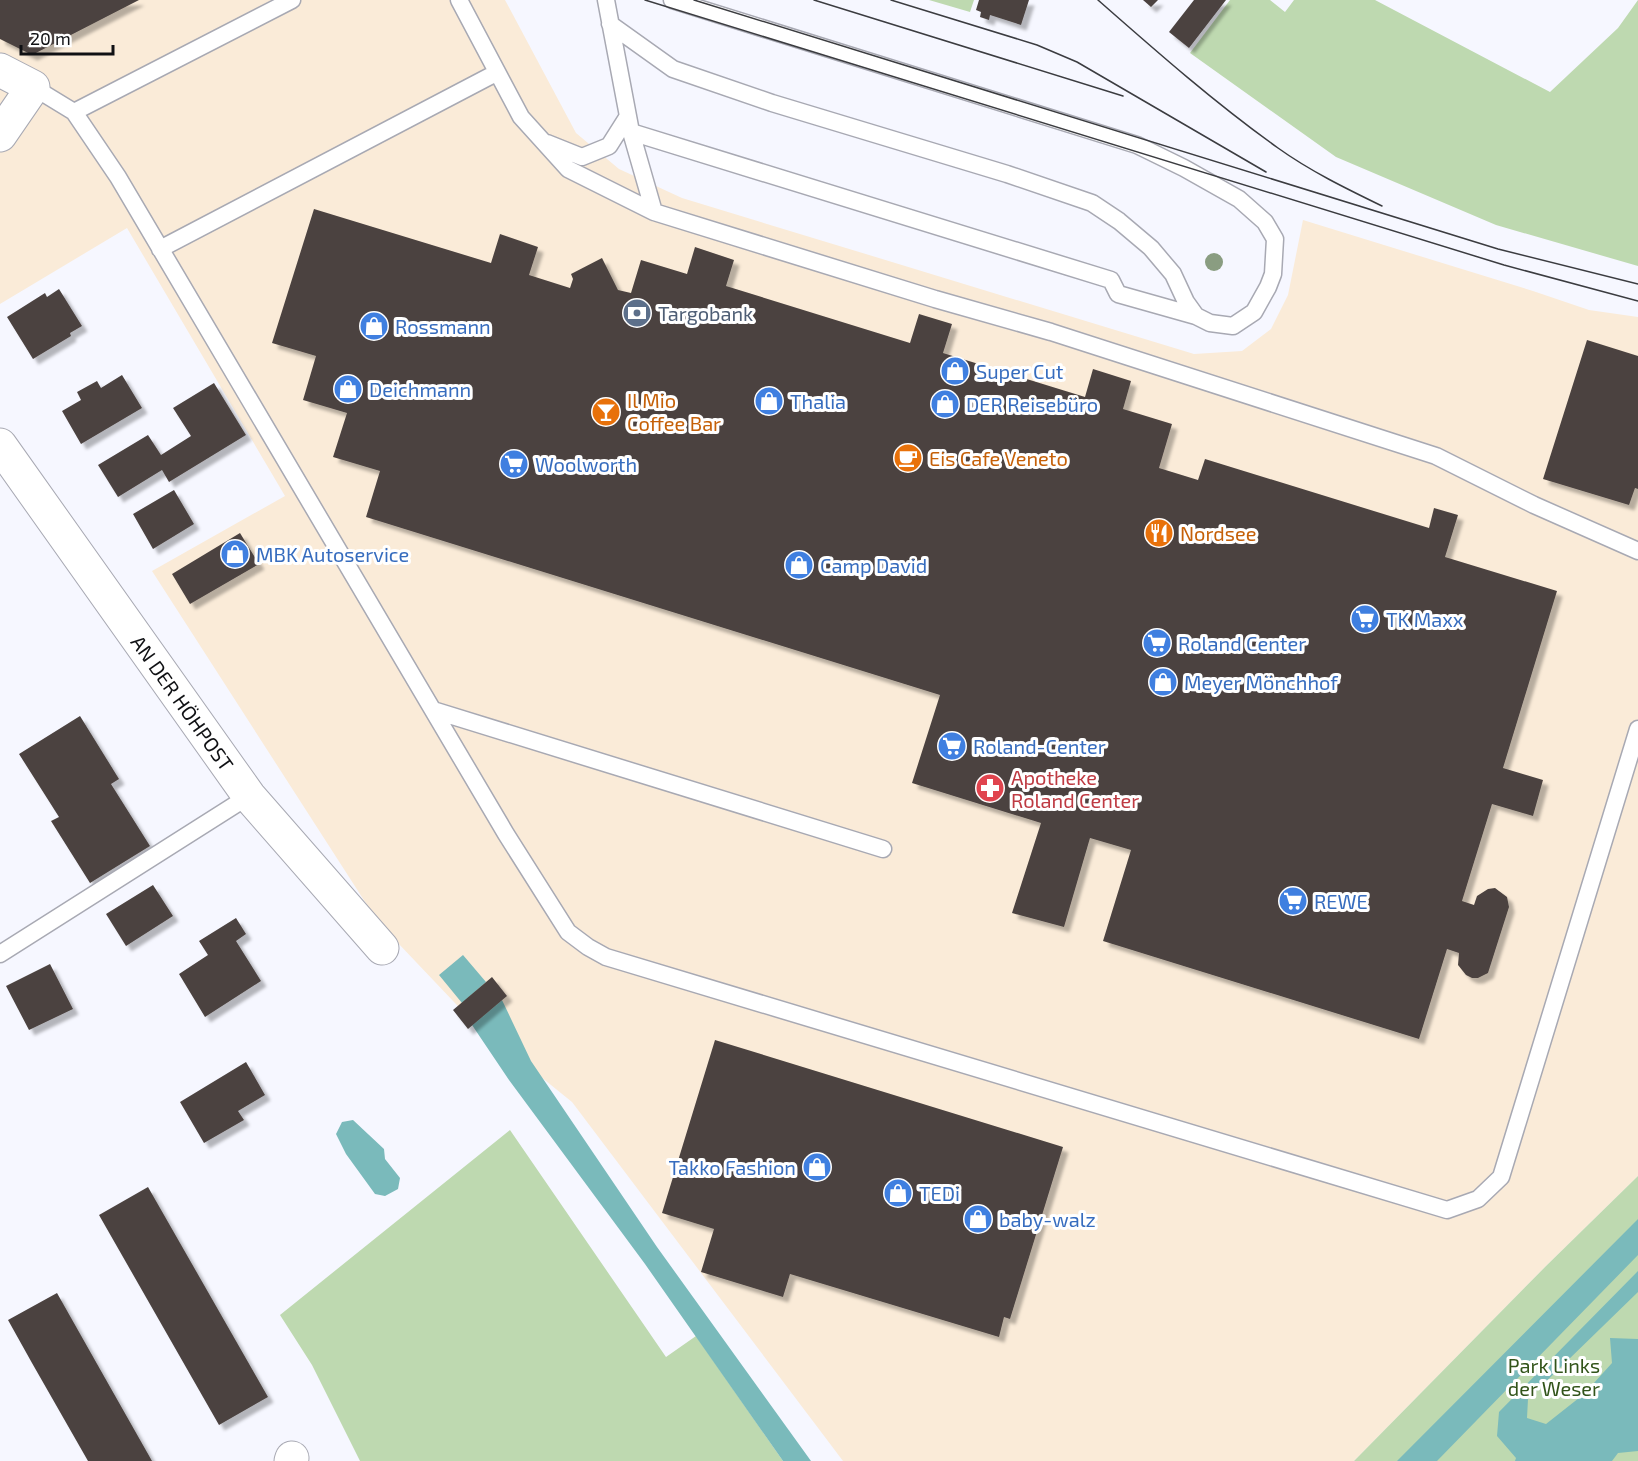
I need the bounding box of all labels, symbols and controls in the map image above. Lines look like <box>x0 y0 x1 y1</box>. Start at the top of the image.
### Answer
scale bar <box>21 18 112 56</box>
text: 20 m <box>30 27 71 49</box>
bank icon: Targobank <box>621 297 653 329</box>
place label: Targobank <box>658 301 753 325</box>
shop icon: Rossmann <box>358 310 390 342</box>
place label: Rossmann <box>395 314 491 338</box>
shop icon: Super Cut <box>939 355 971 387</box>
place label: Super Cut <box>976 359 1064 383</box>
shop icon: Deichmann <box>332 373 364 405</box>
place label: Deichmann <box>369 377 471 401</box>
shop icon: Thalia <box>753 385 785 417</box>
place label: Il Mio Coffee Bar <box>627 388 721 435</box>
shop icon: DER Reisebüro <box>929 388 961 420</box>
place label: Thalia <box>790 389 846 413</box>
place label: DER Reisebüro <box>966 392 1098 416</box>
bar icon: Il Mio Coffee Bar <box>590 396 622 428</box>
cafe icon: Eis Cafe Veneto <box>892 442 924 474</box>
place label: Eis Cafe Veneto <box>929 446 1068 470</box>
supermarket icon: Woolworth <box>498 448 530 480</box>
place label: Woolworth <box>535 452 637 476</box>
restaurant icon: Nordsee <box>1143 517 1175 549</box>
place label: Nordsee <box>1180 521 1256 545</box>
shop icon: MBK Autoservice <box>219 538 251 570</box>
place label: MBK Autoservice <box>256 542 409 566</box>
shop icon: Camp David <box>783 549 815 581</box>
place label: Camp David <box>820 553 927 577</box>
supermarket icon: TK Maxx <box>1349 603 1381 635</box>
place label: TK Maxx <box>1386 607 1464 631</box>
supermarket icon: Roland Center <box>1141 627 1173 659</box>
street label: AN DER HÖHPOST <box>127 630 239 775</box>
place label: Roland Center <box>1178 631 1306 655</box>
shop icon: Meyer Mönchhof <box>1147 666 1179 698</box>
place label: Meyer Mönchhof <box>1184 670 1338 694</box>
supermarket icon: Roland-Center <box>936 730 968 762</box>
place label: Roland-Center <box>973 734 1106 758</box>
place label: Apotheke Roland Center <box>1011 765 1139 812</box>
pharmacy icon: Apotheke Roland Center <box>974 772 1006 804</box>
supermarket icon: REWE <box>1277 885 1309 917</box>
place label: REWE <box>1314 889 1368 913</box>
shop icon: Takko Fashion <box>801 1151 833 1183</box>
place label: Takko Fashion <box>668 1155 796 1179</box>
shop icon: TEDi <box>882 1177 914 1209</box>
place label: TEDi <box>919 1181 960 1205</box>
shop icon: baby-walz <box>962 1203 994 1235</box>
place label: baby-walz <box>999 1207 1096 1231</box>
park label: Park Links der Weser <box>1508 1353 1600 1400</box>

